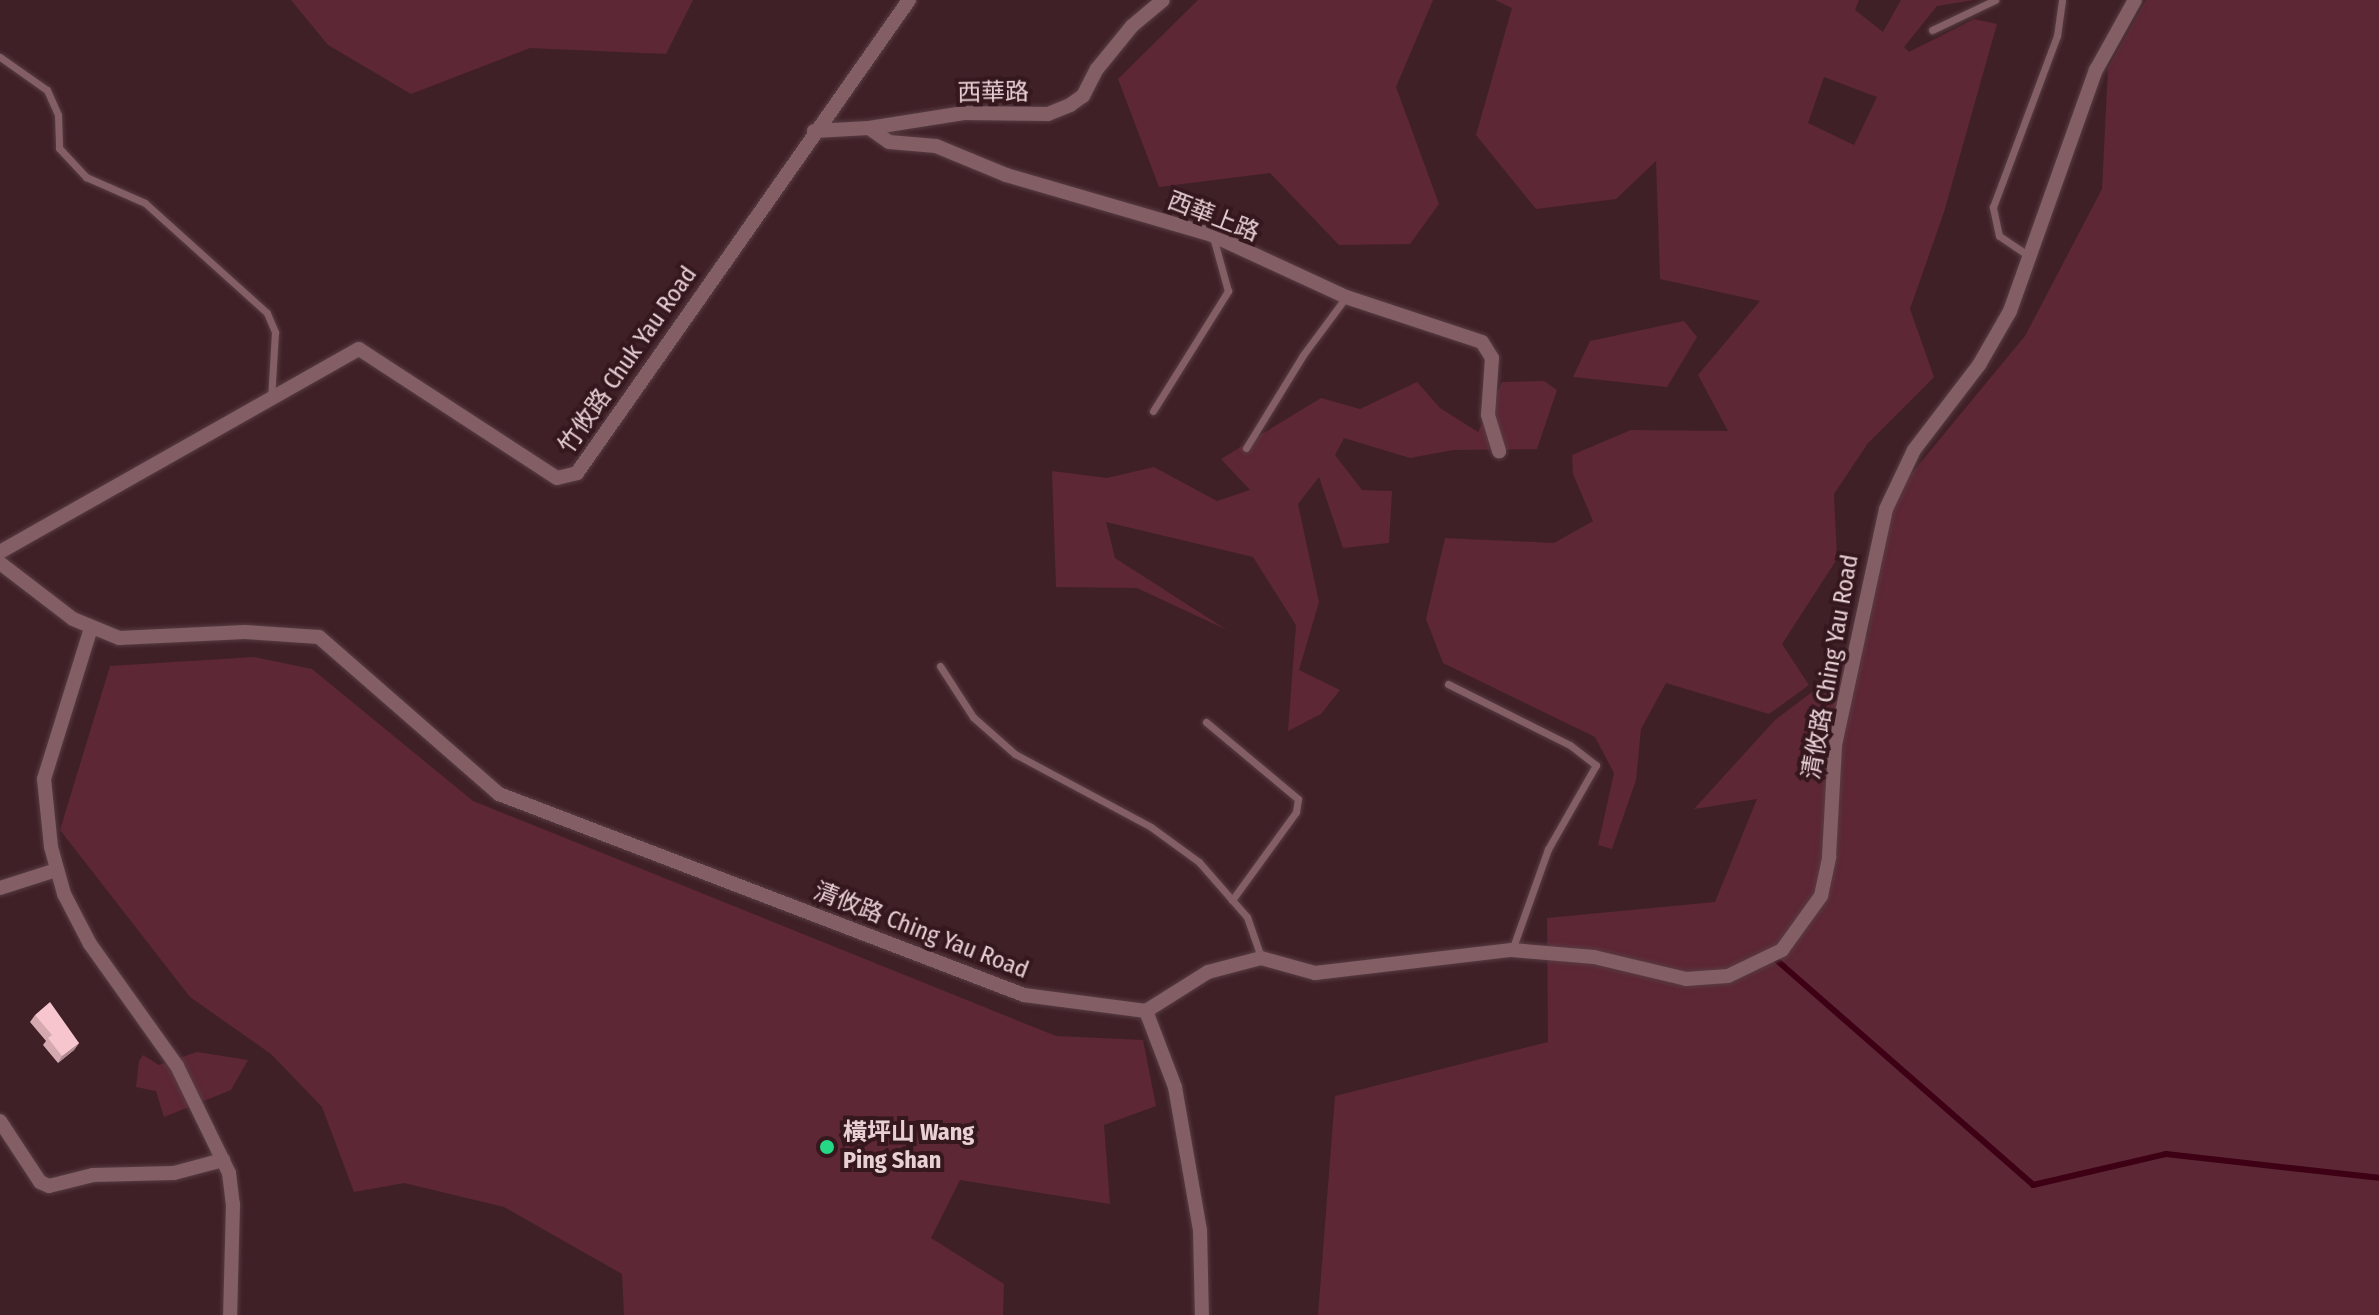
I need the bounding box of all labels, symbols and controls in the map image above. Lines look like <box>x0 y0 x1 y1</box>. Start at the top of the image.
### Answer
street label: 西華路 <box>957 78 1029 108</box>
street label: 西華上路 <box>1163 186 1263 248</box>
street label: 竹攸路 Chuk Yau Road <box>553 261 703 459</box>
street label: 清攸路 Ching Yau Road <box>1797 552 1865 782</box>
street label: 清攸路 Ching Yau Road <box>810 877 1032 985</box>
place label: 橫坪山 Wang Ping Shan <box>843 1119 974 1175</box>
marker: 橫坪山 Wang Ping Shan <box>818 1138 836 1156</box>

